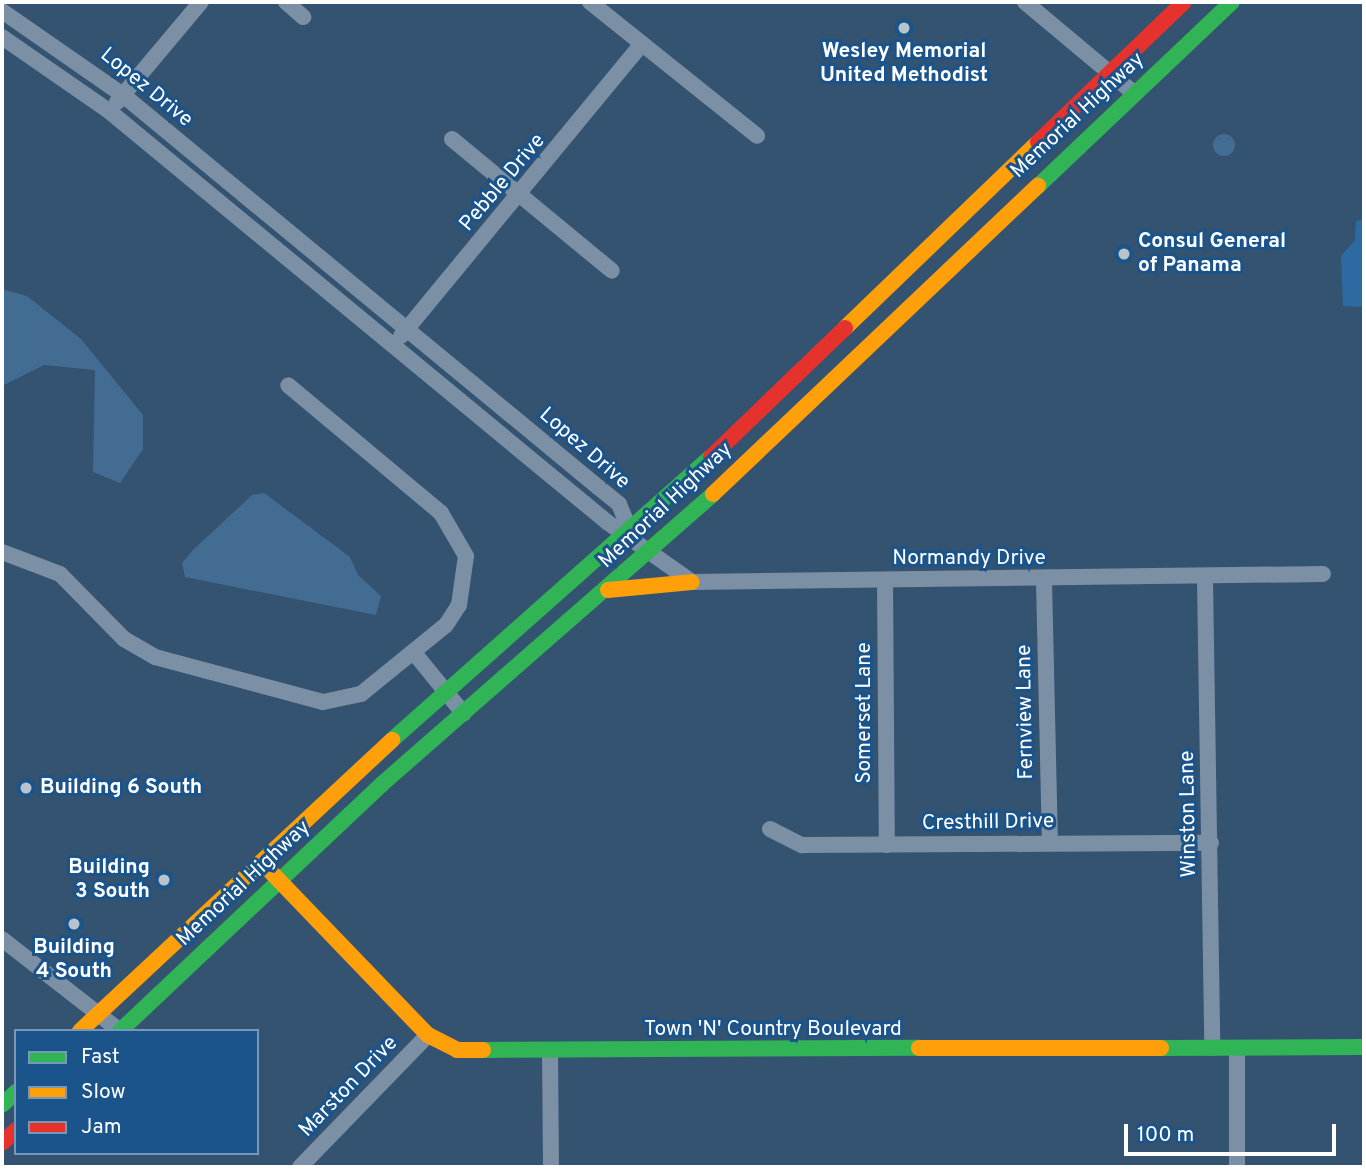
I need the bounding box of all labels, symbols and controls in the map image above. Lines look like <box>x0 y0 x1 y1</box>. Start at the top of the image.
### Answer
marker: Wesley Memorial United Methodist <box>896 20 912 36</box>
place label: Wesley Memorial United Methodist <box>820 39 988 89</box>
street label: Lopez Drive <box>95 43 197 133</box>
street label: Memorial Highway <box>1006 48 1150 184</box>
street label: Pebble Drive <box>455 129 551 237</box>
place label: Consul General of Panama <box>1138 229 1286 279</box>
marker: Consul General of Panama <box>1116 246 1132 262</box>
street label: Lopez Drive <box>533 403 635 495</box>
street label: Memorial Highway <box>594 438 738 574</box>
street label: Normandy Drive <box>892 546 1046 572</box>
street label: Somerset Lane <box>852 642 878 784</box>
street label: Fernview Lane <box>1012 644 1040 780</box>
street label: Winston Lane <box>1175 750 1203 878</box>
place label: Building 6 South <box>40 775 202 801</box>
marker: Building 6 South <box>18 780 34 796</box>
street label: Cresthill Drive <box>922 809 1054 837</box>
street label: Memorial Highway <box>172 816 316 952</box>
place label: Building 3 South <box>68 855 150 905</box>
marker: Building 3 South <box>156 872 172 888</box>
marker: Building 4 South <box>66 916 82 932</box>
place label: Building 4 South <box>33 935 115 985</box>
street label: Town 'N' Country Boulevard <box>644 1017 902 1043</box>
legend <box>14 1029 259 1155</box>
street label: Marston Drive <box>294 1031 404 1143</box>
text: Fast <box>81 1044 120 1071</box>
text: Slow <box>81 1079 126 1106</box>
scale bar <box>1128 1110 1340 1154</box>
text: Jam <box>81 1114 122 1141</box>
text: 100 m <box>1137 1122 1194 1149</box>

